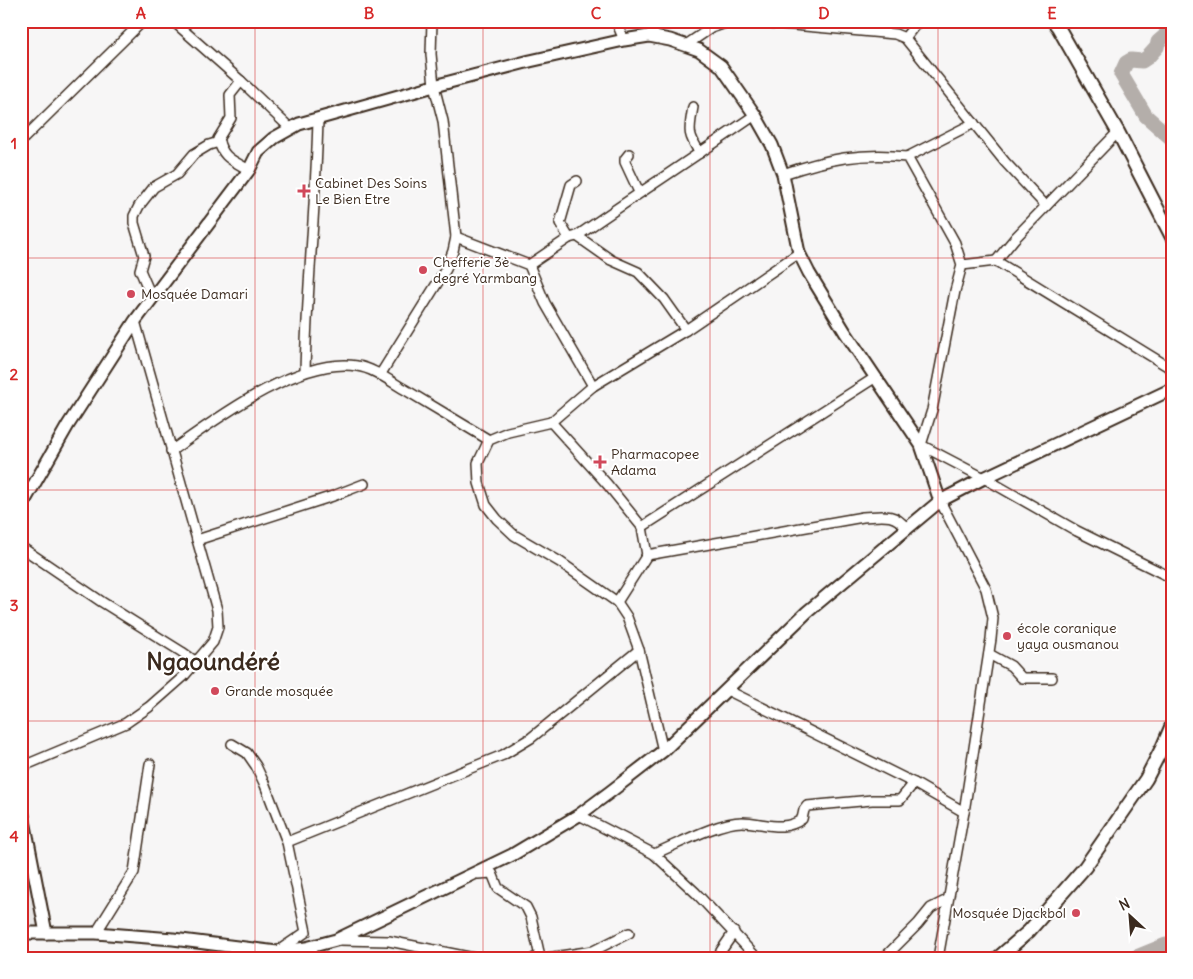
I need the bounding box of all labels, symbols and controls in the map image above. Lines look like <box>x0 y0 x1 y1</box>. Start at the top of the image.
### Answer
text: A <box>136 3 146 23</box>
text: B <box>364 3 375 23</box>
text: C <box>591 3 602 23</box>
text: D <box>818 3 830 23</box>
text: E <box>1047 3 1057 23</box>
text: 1 <box>11 133 17 153</box>
place label: Cabinet Des Soins Le Bien Etre <box>315 174 427 208</box>
marker: Cabinet Des Soins Le Bien Etre <box>297 184 311 198</box>
place label: Chefferie 3è degré Yarmbang <box>433 253 537 287</box>
marker: Chefferie 3è degré Yarmbang <box>417 264 429 276</box>
place label: Mosquée Damari <box>141 285 248 303</box>
marker: Mosquée Damari <box>125 288 137 300</box>
text: 2 <box>10 364 19 384</box>
place label: Pharmacopee Adama <box>611 445 699 479</box>
marker: Pharmacopee Adama <box>593 455 607 469</box>
text: 3 <box>9 595 19 615</box>
place label: école coranique yaya ousmanou <box>1017 619 1119 653</box>
marker: école coranique yaya ousmanou <box>1001 630 1013 642</box>
district label: Ngaoundéré <box>146 646 280 676</box>
place label: Grande mosquée <box>225 682 333 700</box>
marker: Grande mosquée <box>209 685 221 697</box>
text: 4 <box>9 826 19 846</box>
north arrow <box>1106 892 1156 942</box>
text: N <box>1116 894 1133 915</box>
place label: Mosquée Djackbol <box>952 904 1066 922</box>
marker: Mosquée Djackbol <box>1070 907 1082 919</box>

